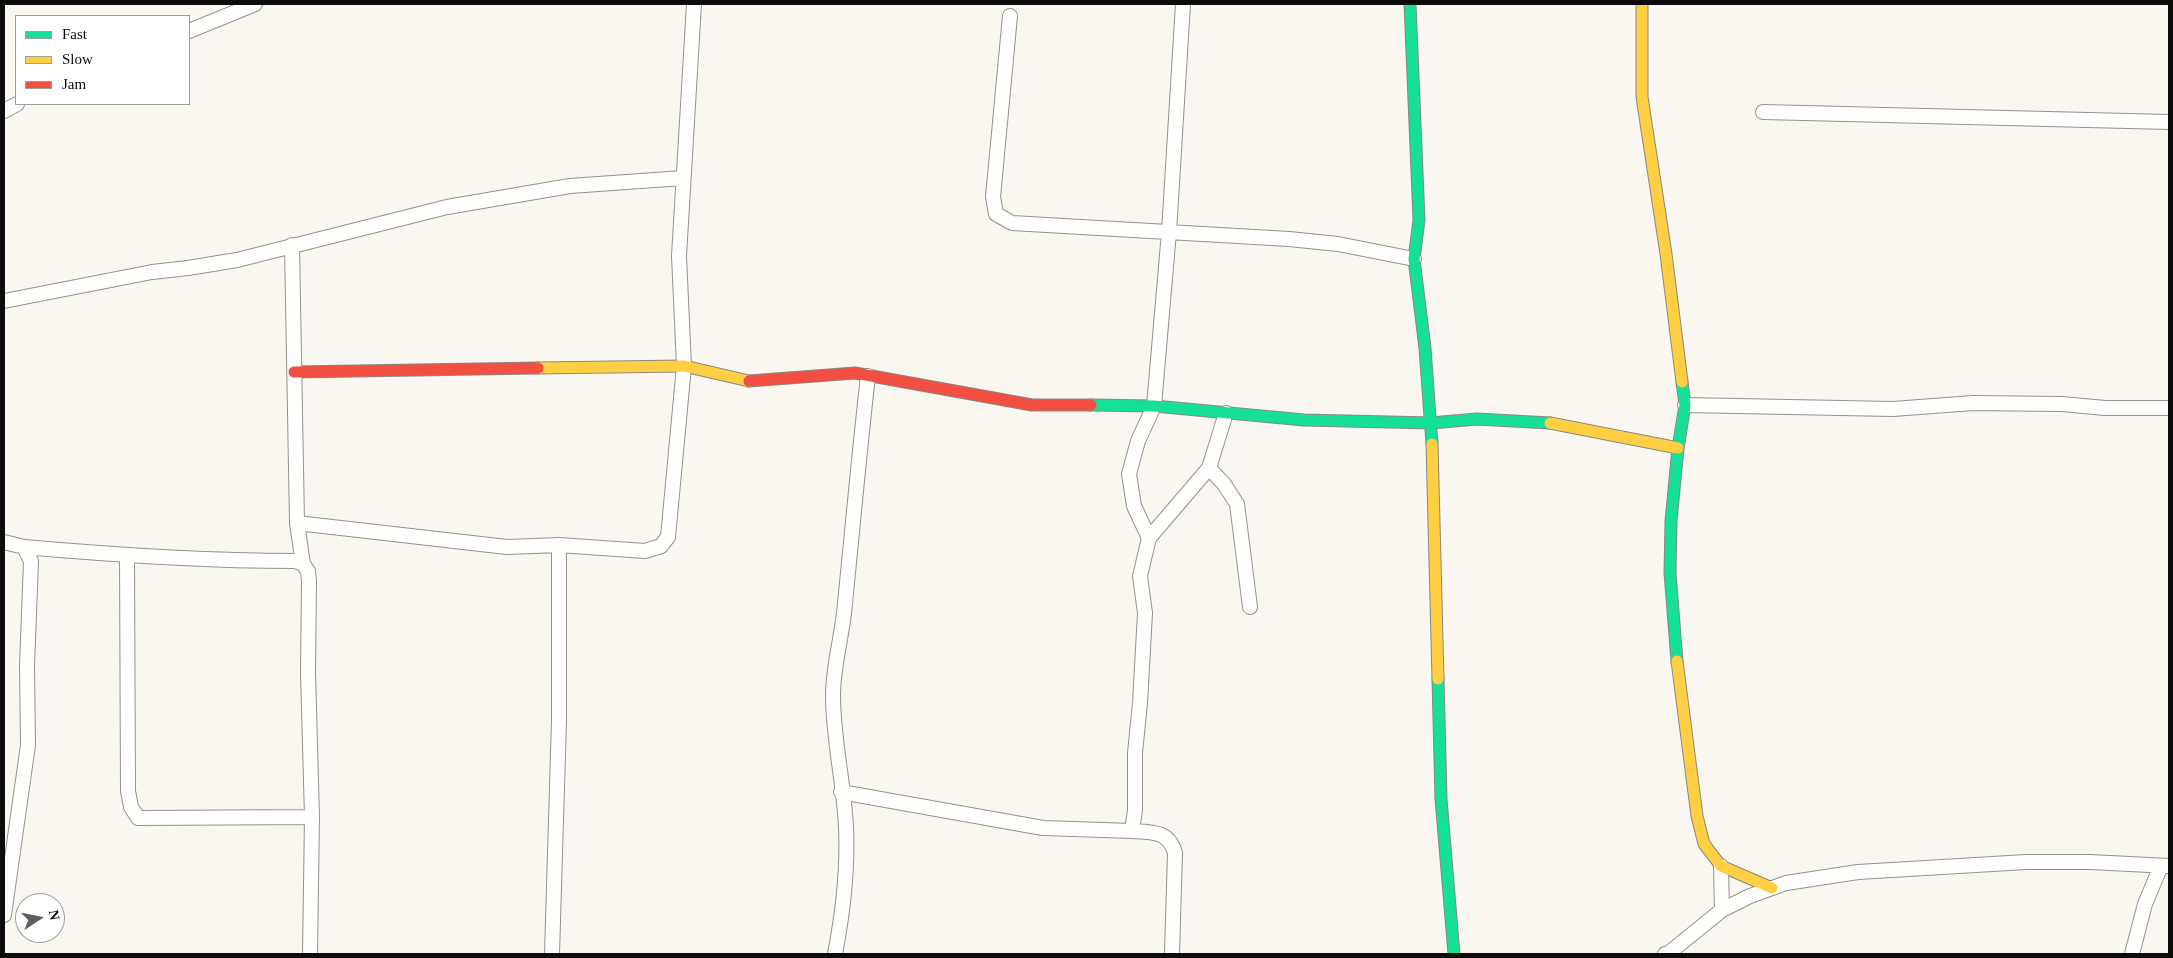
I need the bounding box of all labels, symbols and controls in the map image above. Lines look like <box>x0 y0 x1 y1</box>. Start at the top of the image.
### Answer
legend <box>15 15 190 105</box>
text: Fast <box>62 26 87 42</box>
text: Slow <box>62 51 93 67</box>
text: Jam <box>62 76 86 92</box>
north arrow <box>15 893 65 943</box>
text: N <box>46 909 63 922</box>

